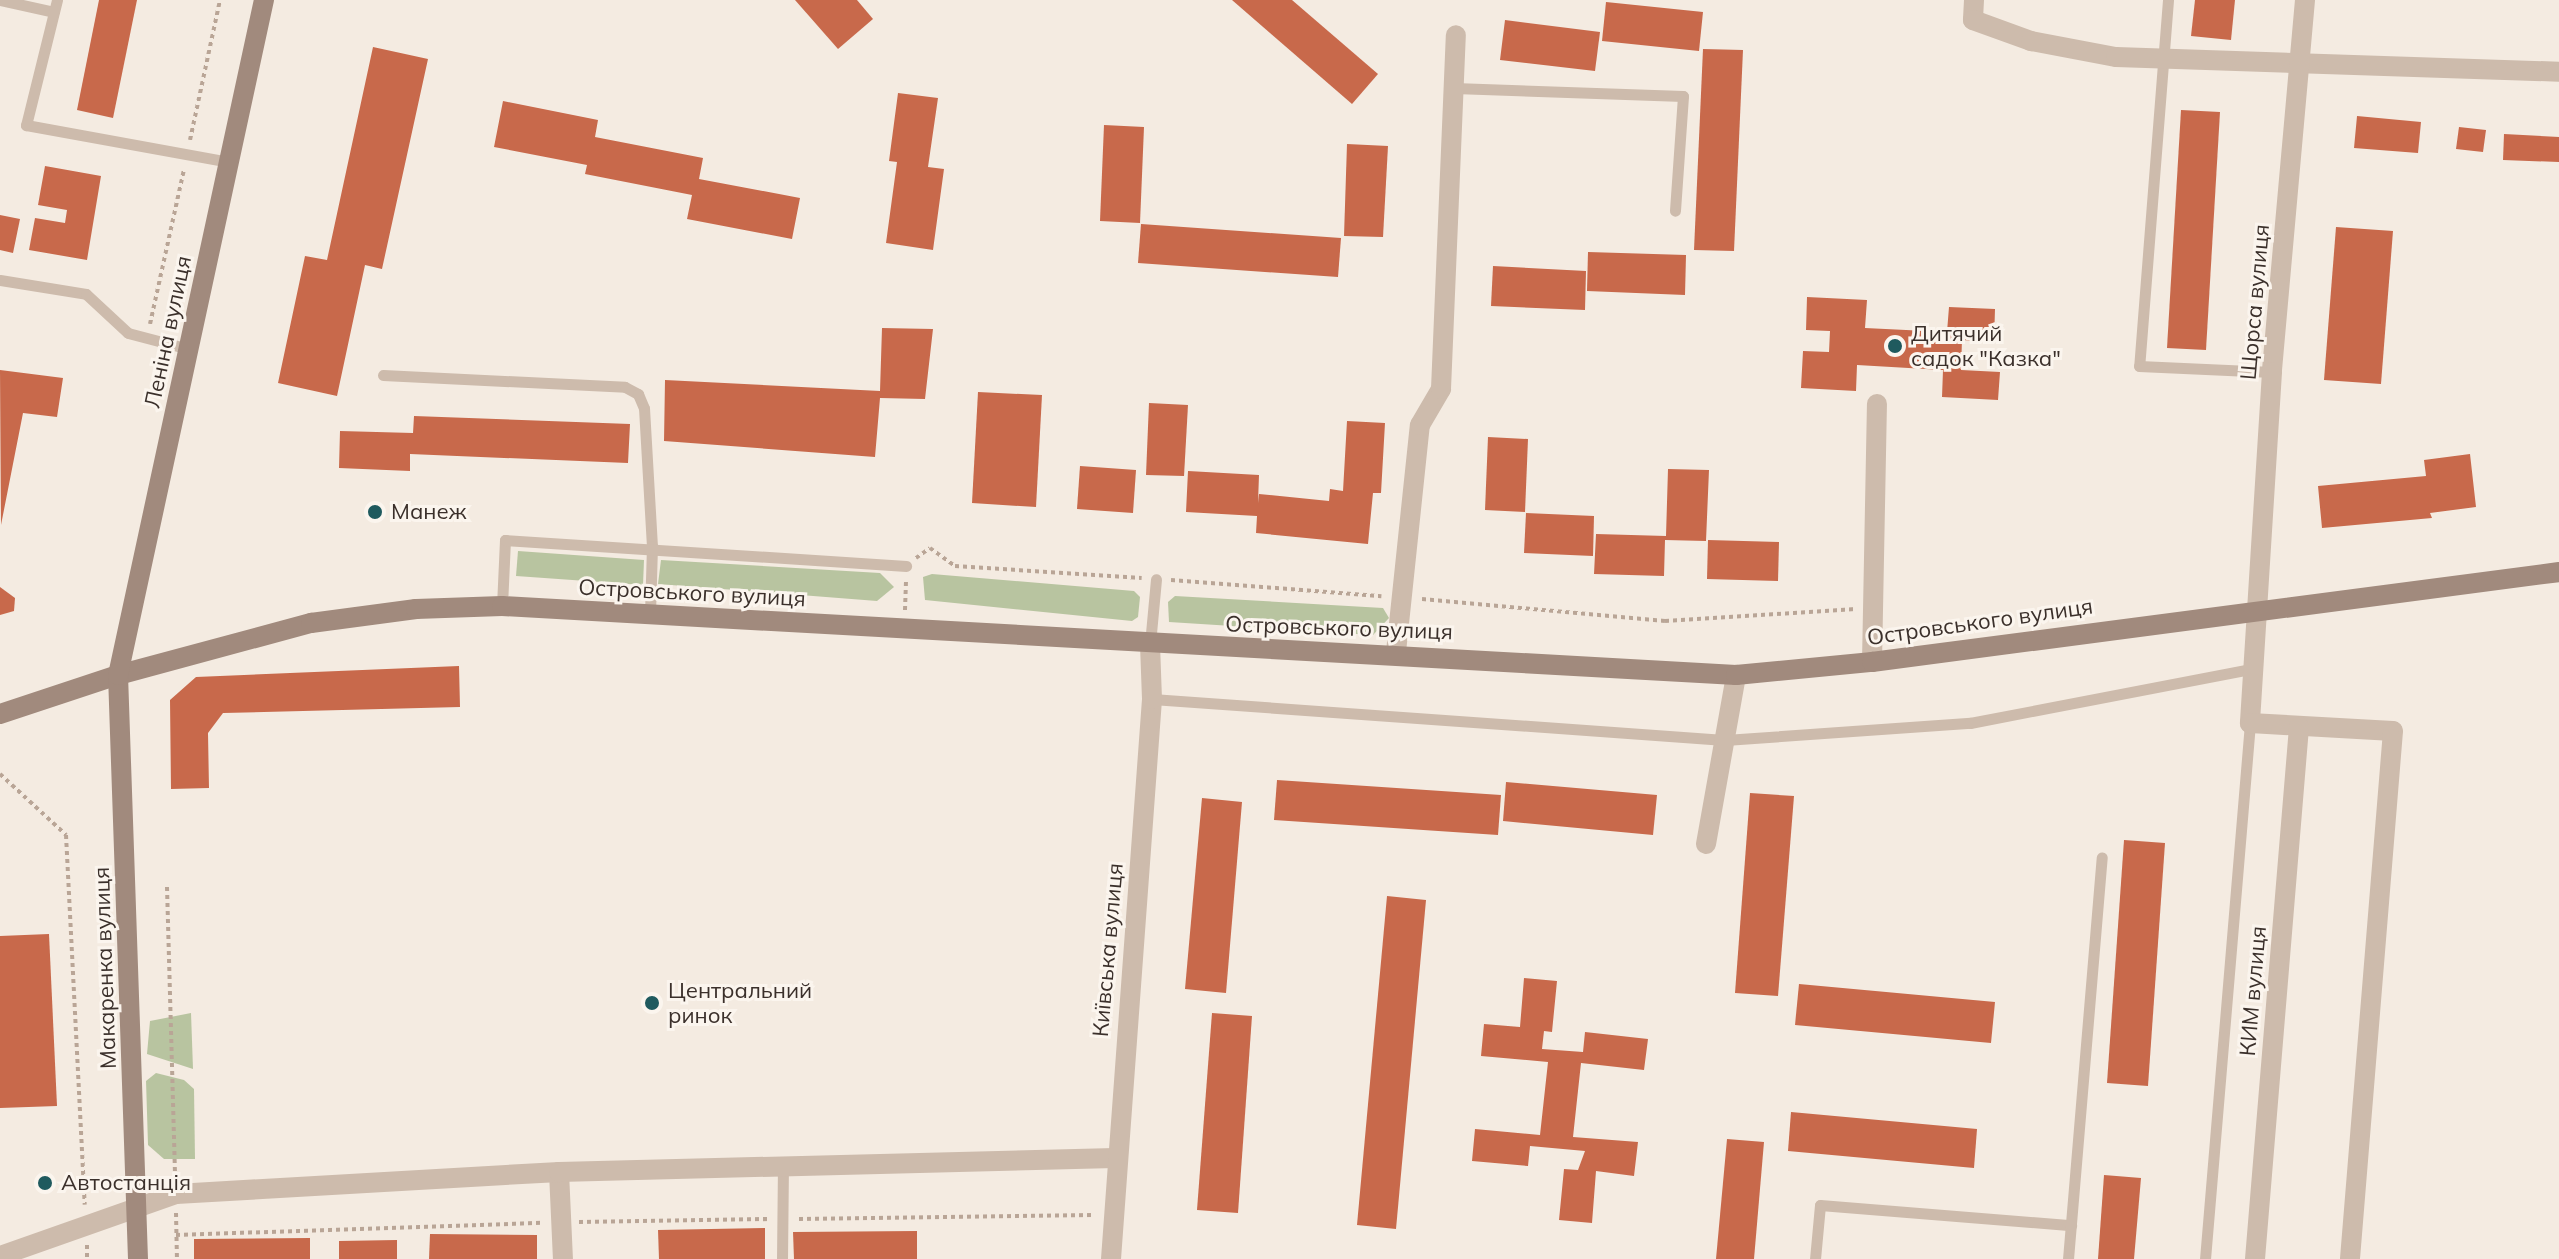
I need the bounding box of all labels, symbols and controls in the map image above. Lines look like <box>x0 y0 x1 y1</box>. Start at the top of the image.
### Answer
street label: Щорса вулиця <box>2235 223 2275 381</box>
street label: Леніна вулиця <box>139 253 197 411</box>
place label: Дитячий садок "Казка" <box>1911 320 2061 372</box>
marker: Дитячий садок "Казка" <box>1886 337 1904 355</box>
place label: Манеж <box>391 499 466 525</box>
marker: Манеж <box>366 503 384 521</box>
street label: Островського вулиця <box>578 574 806 612</box>
street label: Островського вулиця <box>1865 593 2095 651</box>
street label: Островського вулиця <box>1225 611 1453 645</box>
street label: Київська вулиця <box>1087 862 1129 1038</box>
street label: Макаренка вулиця <box>88 866 122 1070</box>
street label: КИМ вулиця <box>2234 925 2272 1057</box>
place label: Центральний ринок <box>668 977 812 1028</box>
marker: Центральний ринок <box>643 994 661 1012</box>
place label: Автостанція <box>61 1170 191 1196</box>
marker: Автостанція <box>36 1174 54 1192</box>

